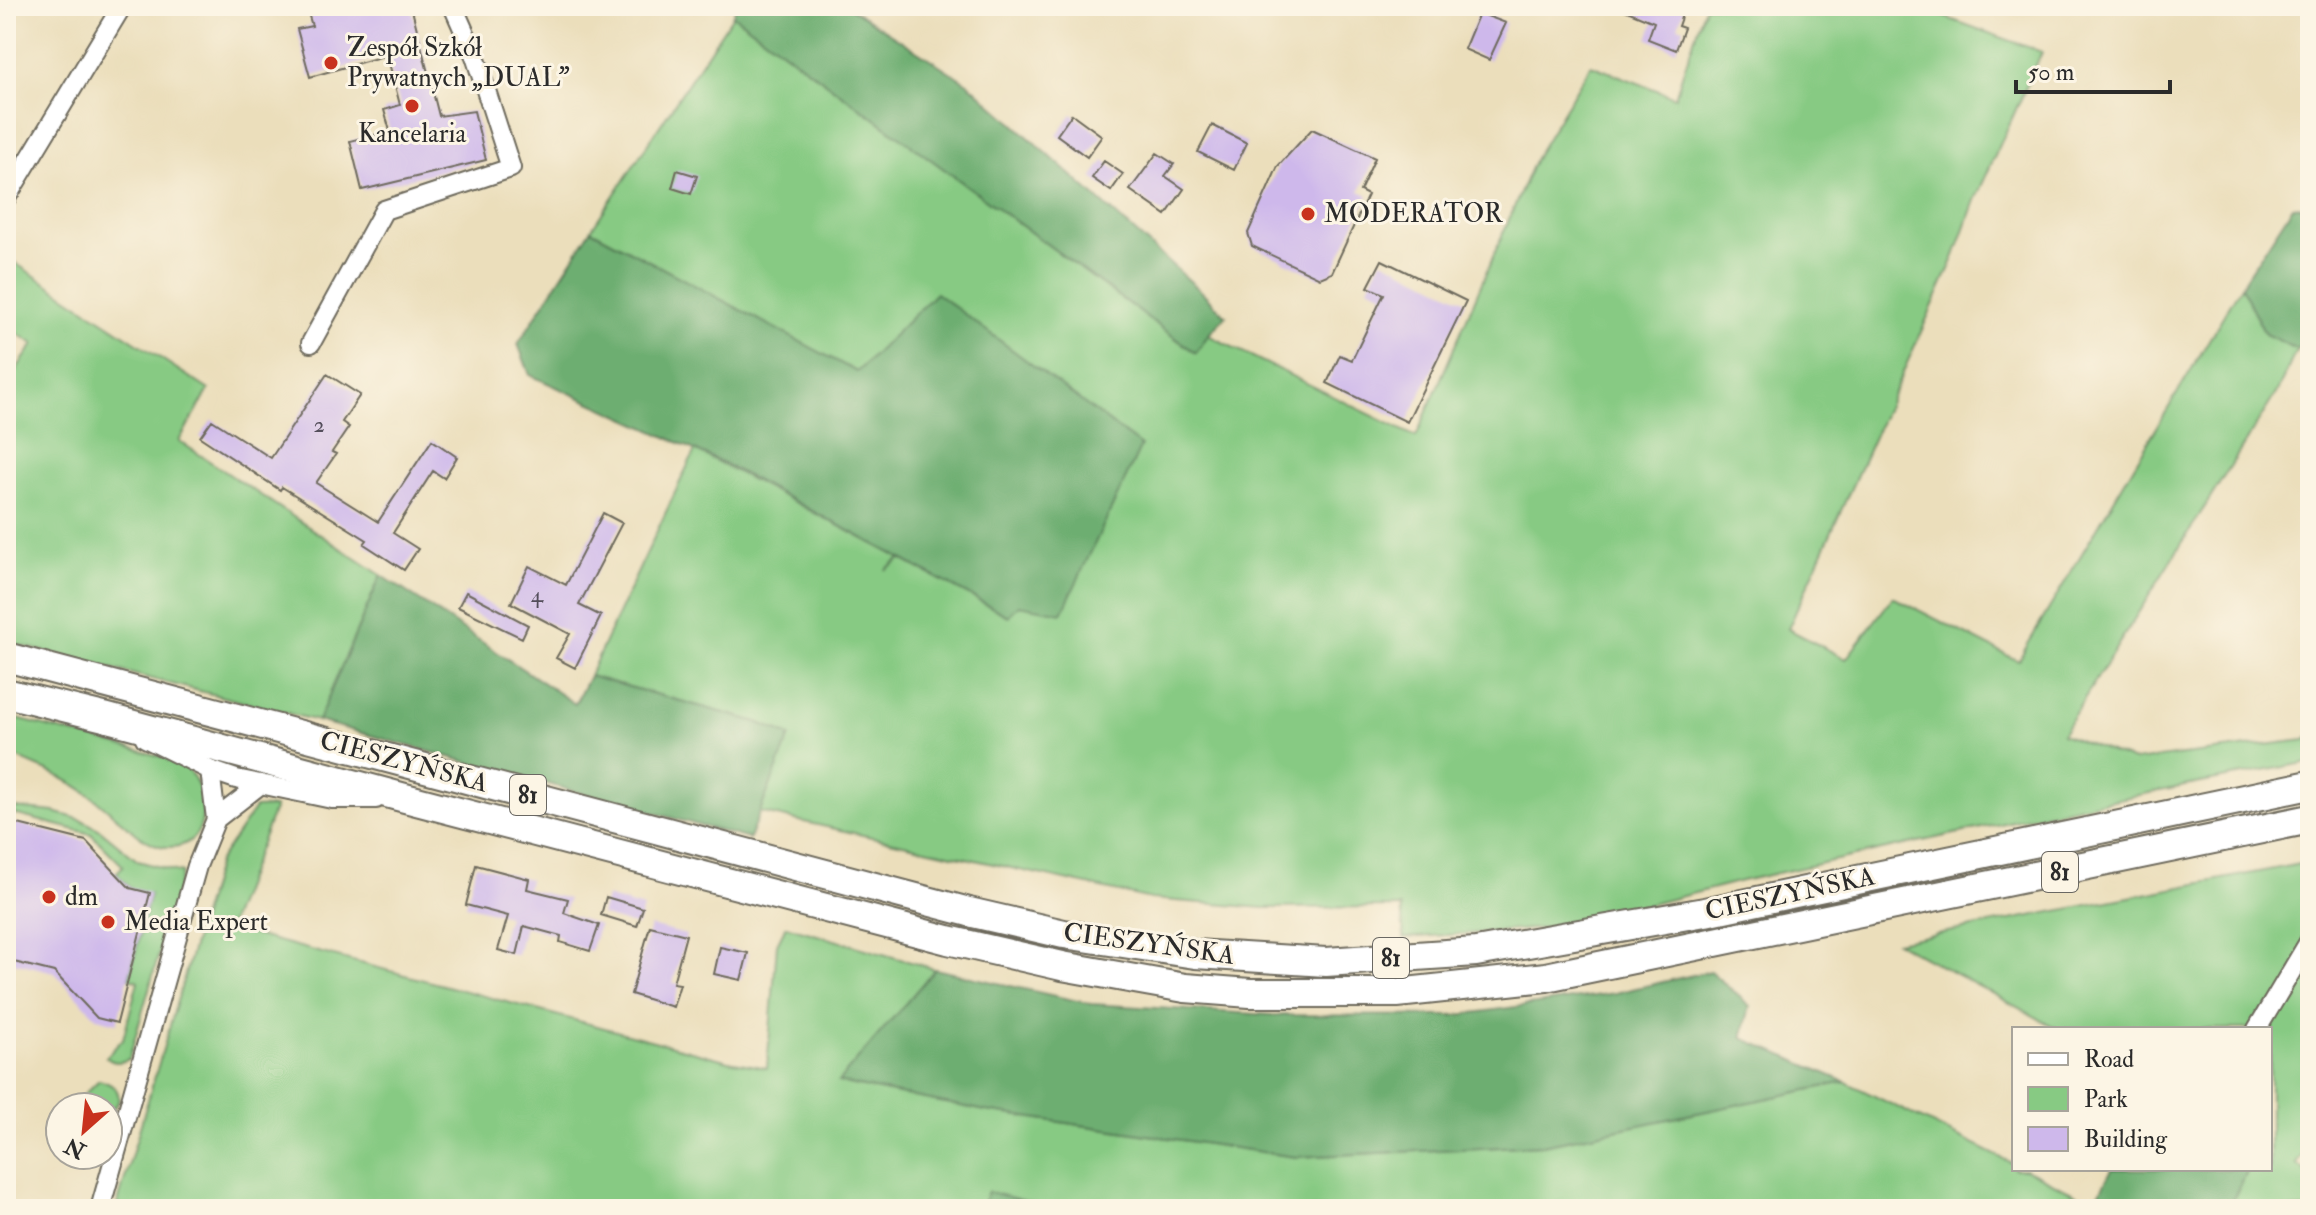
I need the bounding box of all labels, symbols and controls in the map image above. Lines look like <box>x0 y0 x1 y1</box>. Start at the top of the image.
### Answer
place label: Zespół Szkół Prywatnych „DUAL” <box>347 32 570 94</box>
scale bar <box>2016 44 2170 94</box>
marker: Zespół Szkół Prywatnych „DUAL” <box>322 54 340 72</box>
text: 50 m <box>2028 57 2075 88</box>
marker: Kancelaria <box>403 97 421 115</box>
place label: Kancelaria <box>358 118 466 150</box>
place label: MODERATOR <box>1324 198 1504 230</box>
marker: MODERATOR <box>1299 205 1317 223</box>
house number: 2 <box>313 411 325 439</box>
house number: 4 <box>531 581 544 609</box>
street label: CIESZYŃSKA <box>316 722 492 800</box>
road number: 81 <box>510 775 546 815</box>
road number: 81 <box>2042 852 2078 892</box>
street label: CIESZYŃSKA <box>1702 858 1878 928</box>
place label: dm <box>65 881 98 913</box>
marker: dm <box>40 888 58 906</box>
place label: Media Expert <box>124 906 268 939</box>
marker: Media Expert <box>99 913 117 931</box>
street label: CIESZYŃSKA <box>1061 914 1237 972</box>
road number: 81 <box>1373 938 1409 978</box>
legend <box>2012 1027 2272 1171</box>
text: Road <box>2084 1044 2134 1075</box>
text: Park <box>2084 1084 2128 1115</box>
north arrow <box>44 1091 124 1171</box>
text: Building <box>2084 1124 2168 1155</box>
text: N <box>60 1131 91 1165</box>

